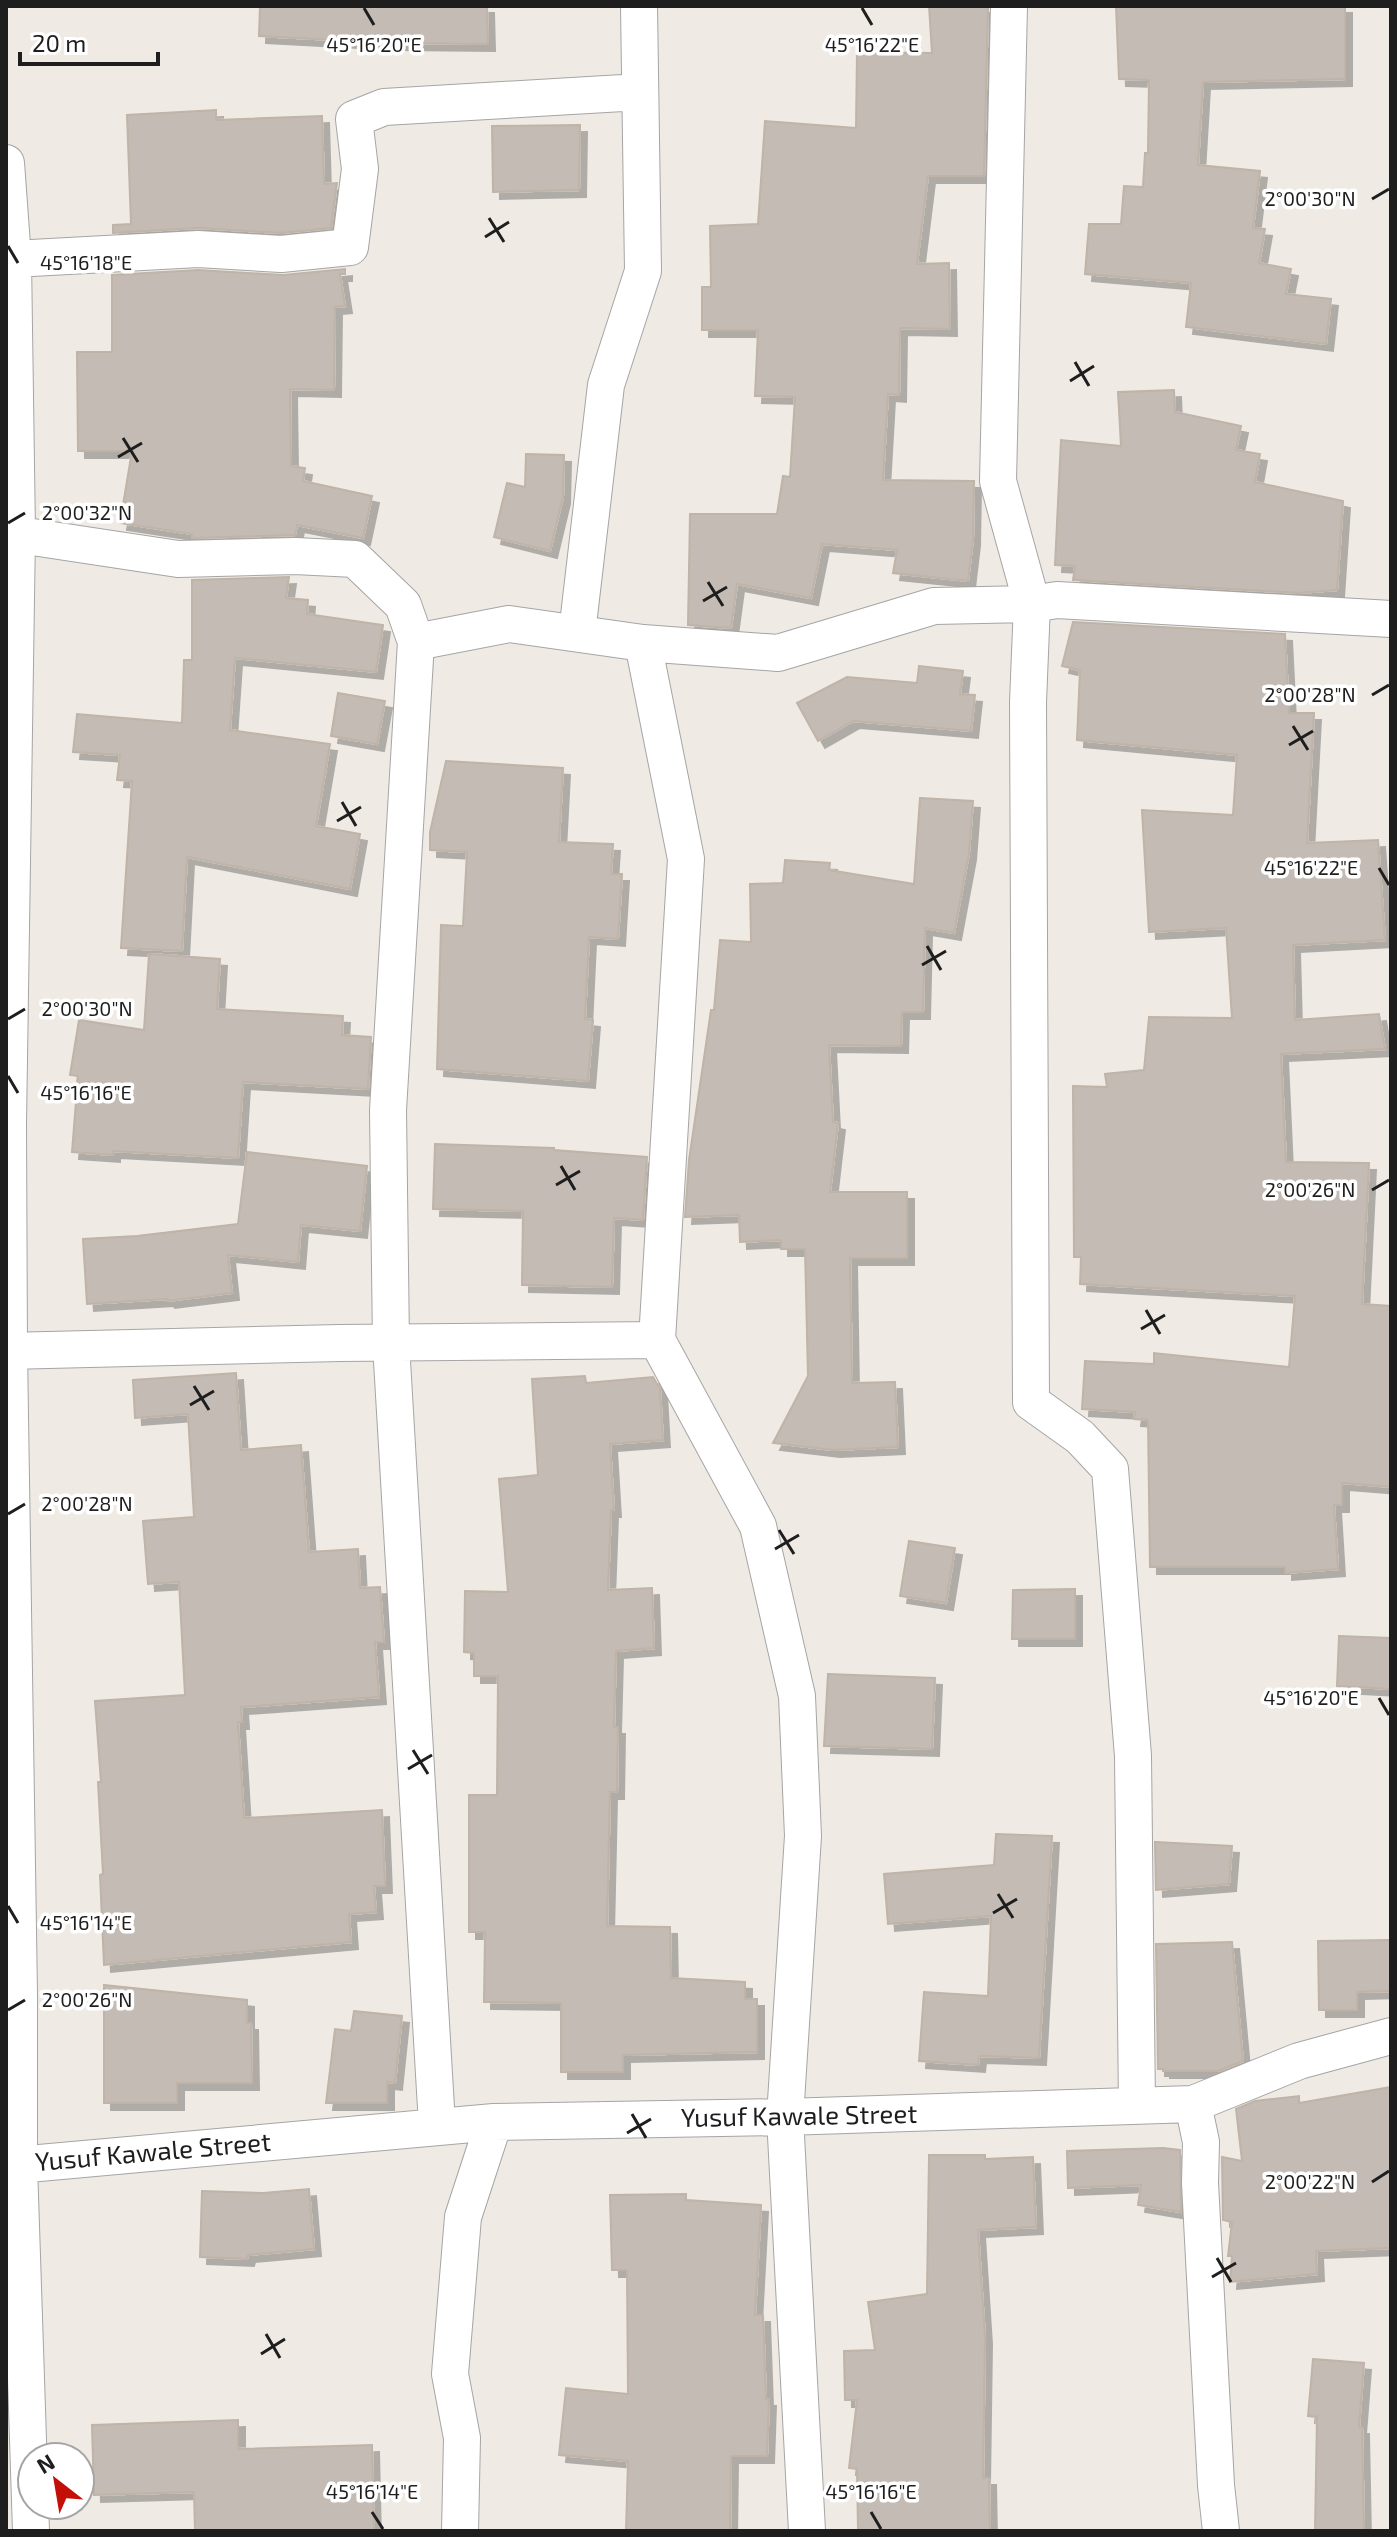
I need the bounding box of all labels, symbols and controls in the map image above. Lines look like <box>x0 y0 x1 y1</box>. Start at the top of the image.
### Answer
scale bar <box>20 16 158 66</box>
text: 20 m <box>32 28 86 57</box>
text: 45°16'20"E <box>326 32 422 56</box>
text: 45°16'22"E <box>825 32 919 56</box>
text: 2°00'30"N <box>1264 186 1356 210</box>
text: 45°16'18"E <box>40 250 132 274</box>
text: 2°00'32"N <box>42 500 132 524</box>
text: 2°00'28"N <box>1264 682 1356 706</box>
text: 45°16'22"E <box>1264 855 1358 879</box>
text: 2°00'30"N <box>41 996 133 1020</box>
text: 45°16'16"E <box>40 1080 132 1104</box>
text: 2°00'26"N <box>1265 1177 1355 1201</box>
text: 2°00'28"N <box>41 1491 133 1515</box>
text: 45°16'20"E <box>1263 1685 1359 1709</box>
text: 45°16'14"E <box>40 1910 132 1934</box>
text: 2°00'26"N <box>42 1987 132 2011</box>
street label: Yusuf Kawale Street <box>681 2097 918 2132</box>
street label: Yusuf Kawale Street <box>34 2125 272 2176</box>
text: 2°00'22"N <box>1265 2169 1355 2193</box>
north arrow <box>16 2441 96 2521</box>
text: N <box>32 2448 59 2478</box>
text: 45°16'14"E <box>326 2479 418 2503</box>
text: 45°16'16"E <box>825 2479 917 2503</box>

